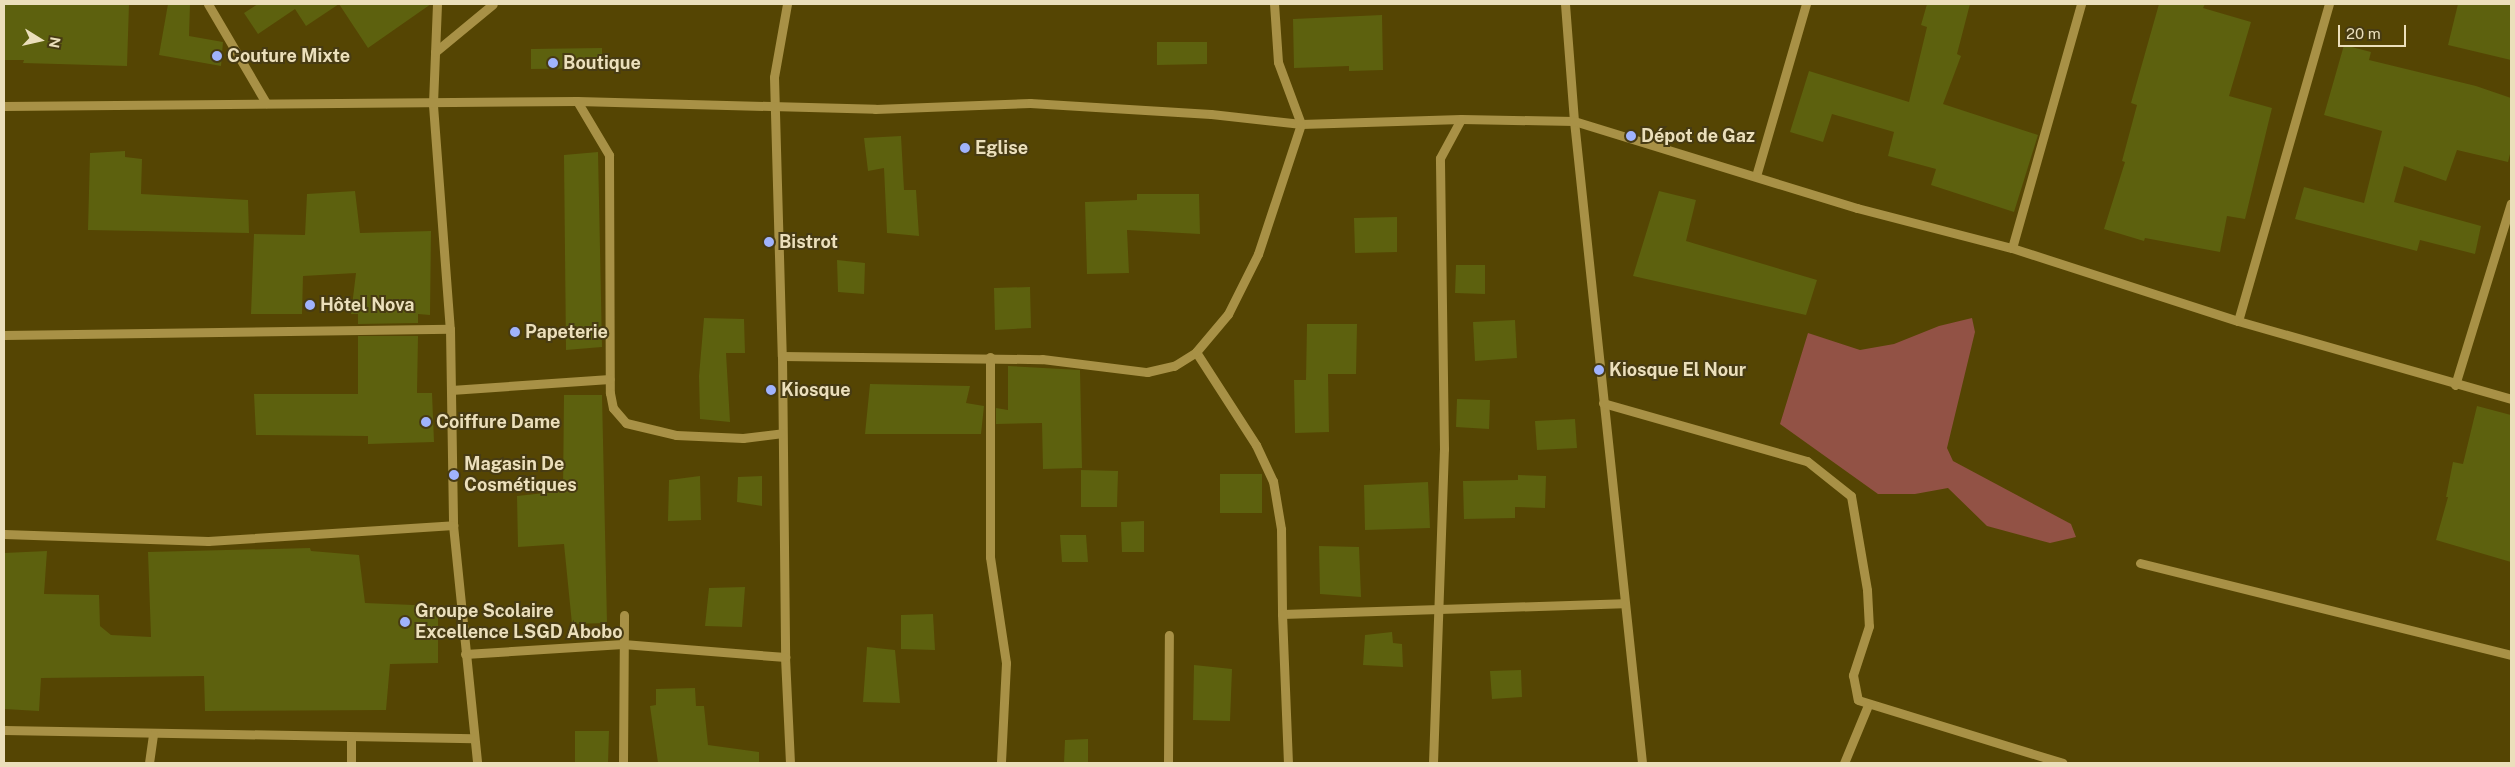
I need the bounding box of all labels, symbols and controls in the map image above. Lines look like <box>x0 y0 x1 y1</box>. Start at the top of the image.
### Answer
north arrow <box>15 15 65 65</box>
scale bar <box>2340 15 2408 47</box>
text: 20 m <box>2346 25 2381 42</box>
text: N <box>46 36 64 49</box>
place label: Couture Mixte <box>227 45 350 67</box>
marker: Couture Mixte <box>211 50 223 62</box>
place label: Boutique <box>563 52 641 74</box>
marker: Boutique <box>547 57 559 69</box>
place label: Dépot de Gaz <box>1641 125 1755 147</box>
marker: Dépot de Gaz <box>1625 130 1637 142</box>
place label: Eglise <box>975 137 1028 159</box>
marker: Eglise <box>959 142 971 154</box>
place label: Bistrot <box>779 231 838 253</box>
marker: Bistrot <box>763 236 775 248</box>
place label: Hôtel Nova <box>320 294 414 316</box>
marker: Hôtel Nova <box>304 299 316 311</box>
place label: Papeterie <box>525 321 608 343</box>
marker: Papeterie <box>509 326 521 338</box>
place label: Kiosque El Nour <box>1609 359 1746 381</box>
marker: Kiosque El Nour <box>1593 364 1605 376</box>
place label: Kiosque <box>781 379 851 401</box>
marker: Kiosque <box>765 384 777 396</box>
place label: Coiffure Dame <box>436 411 560 433</box>
marker: Coiffure Dame <box>420 416 432 428</box>
place label: Magasin De Cosmétiques <box>464 454 577 496</box>
marker: Magasin De Cosmétiques <box>448 469 460 481</box>
place label: Groupe Scolaire Excellence LSGD Abobo <box>415 601 623 644</box>
marker: Groupe Scolaire Excellence LSGD Abobo <box>399 616 411 628</box>

